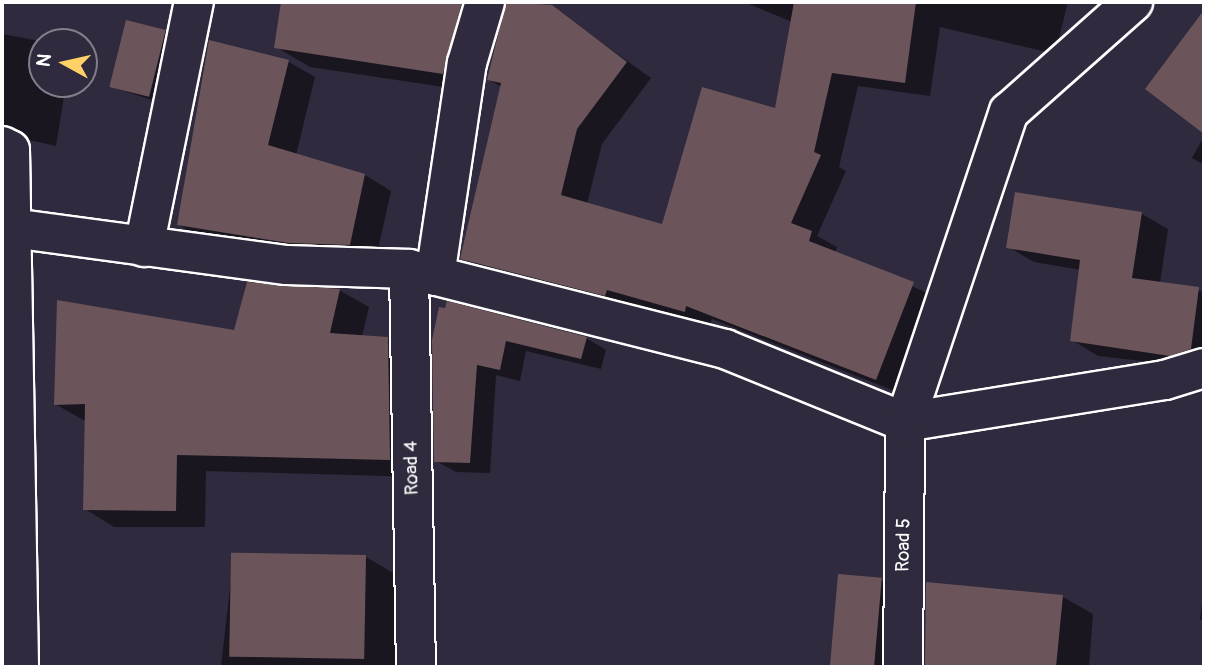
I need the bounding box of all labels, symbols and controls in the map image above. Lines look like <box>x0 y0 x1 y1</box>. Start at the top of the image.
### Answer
north arrow <box>28 28 98 98</box>
text: N <box>31 52 57 68</box>
street label: Road 4 <box>400 441 424 495</box>
street label: Road 5 <box>892 518 916 572</box>

